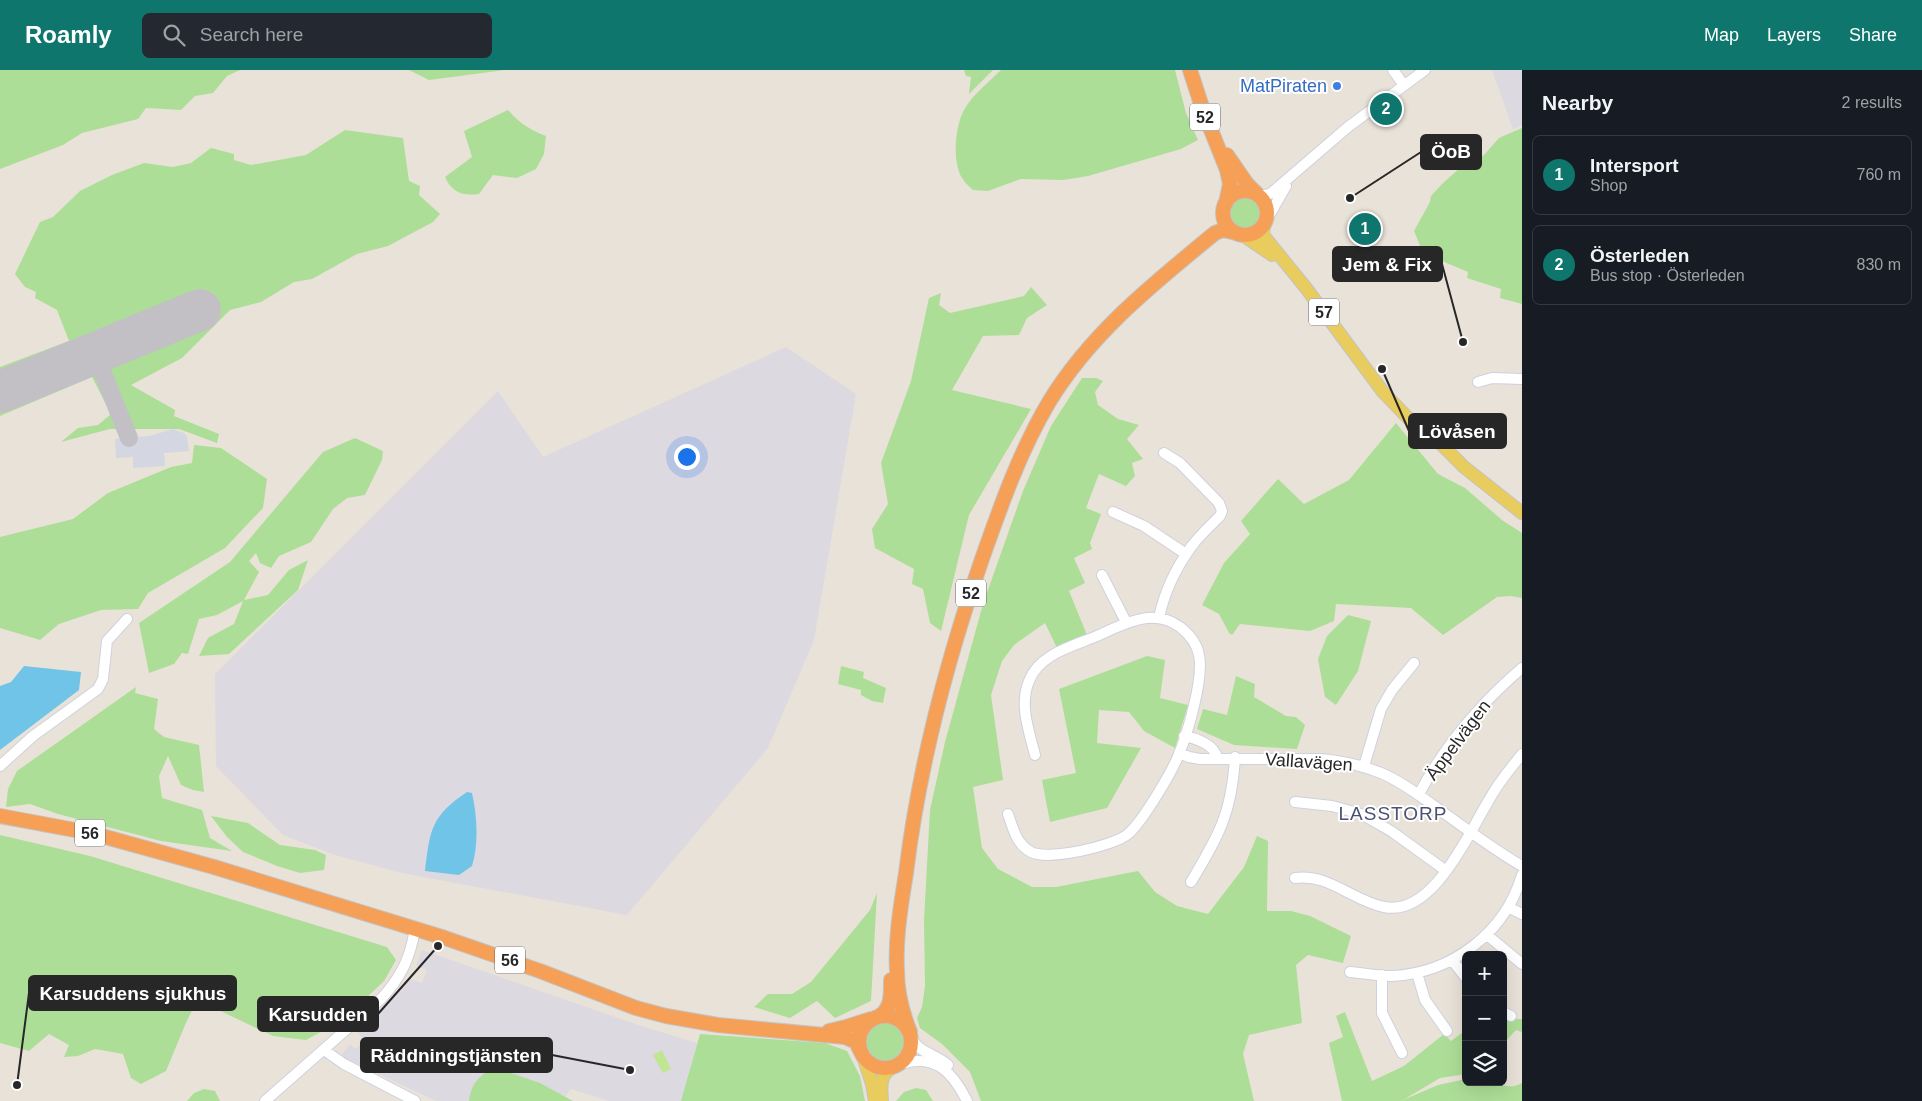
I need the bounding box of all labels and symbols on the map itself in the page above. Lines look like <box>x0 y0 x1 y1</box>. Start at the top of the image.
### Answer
place label: MatPiraten <box>1240 76 1327 96</box>
marker: MatPiraten <box>1331 80 1343 92</box>
pin: 2 <box>1370 90 1402 128</box>
road number: 52 <box>1190 104 1220 131</box>
callout: ÖoB <box>1421 135 1481 169</box>
text: ÖoB <box>1431 141 1471 162</box>
pin: 1 <box>1349 210 1381 248</box>
callout: Jem & Fix <box>1333 247 1442 281</box>
text: Jem & Fix <box>1342 254 1432 275</box>
road number: 57 <box>1309 298 1339 326</box>
callout: Lövåsen <box>1409 414 1506 448</box>
text: Lövåsen <box>1418 421 1496 442</box>
your location <box>674 444 700 470</box>
road number: 52 <box>956 579 986 606</box>
street label: Äppelvägen <box>1421 696 1495 784</box>
street label: Vallavägen <box>1265 749 1353 775</box>
district label: LASSTORP <box>1338 803 1448 824</box>
road number: 56 <box>75 820 105 846</box>
road number: 56 <box>495 946 525 974</box>
callout: Karsuddens sjukhus <box>29 976 236 1010</box>
text: Karsuddens sjukhus <box>40 983 226 1004</box>
callout: Karsudden <box>258 997 378 1031</box>
text: Karsudden <box>268 1004 368 1025</box>
callout: Räddningstjänsten <box>361 1038 552 1072</box>
text: Räddningstjänsten <box>370 1045 542 1066</box>

